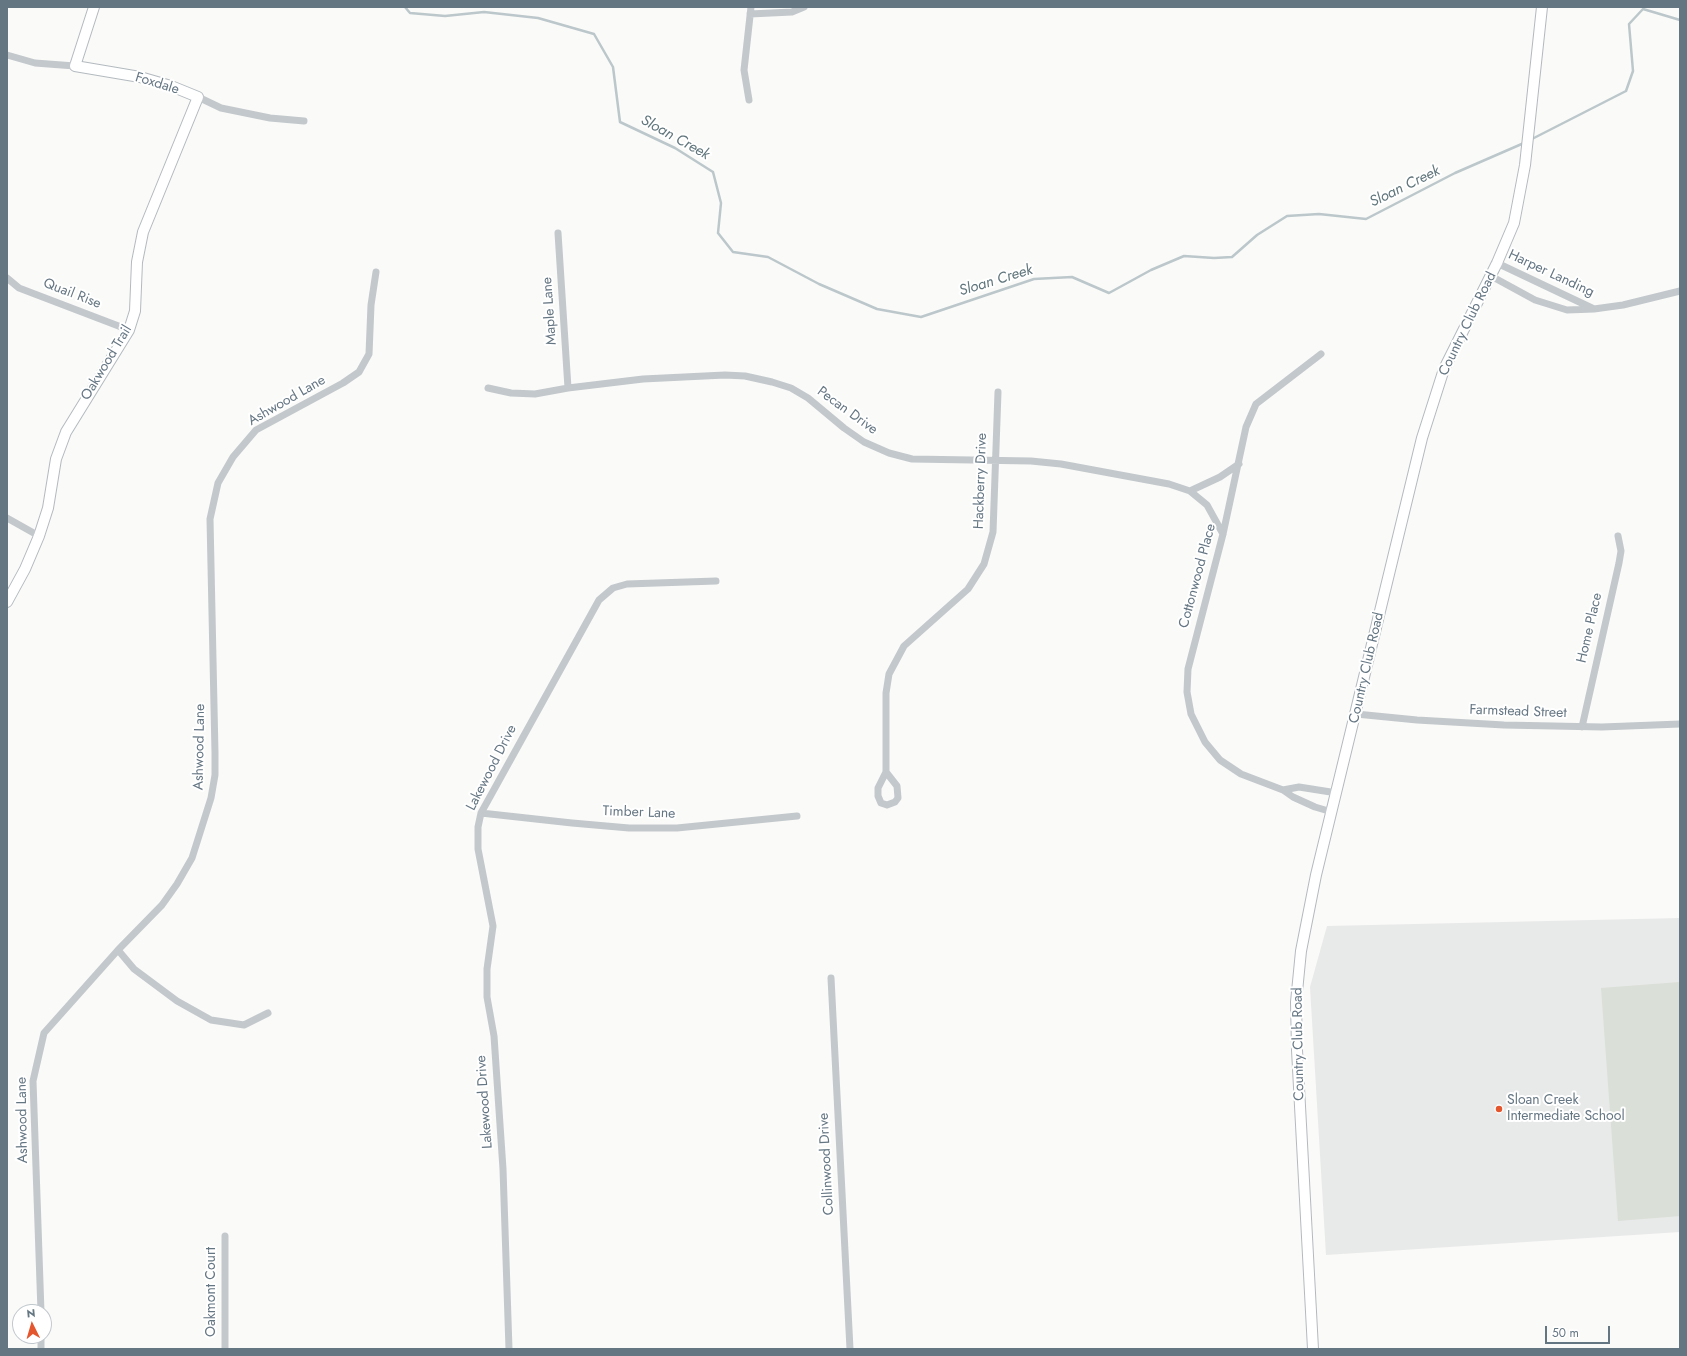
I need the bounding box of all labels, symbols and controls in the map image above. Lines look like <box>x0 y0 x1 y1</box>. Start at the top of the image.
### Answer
street label: Foxdale <box>133 69 181 99</box>
water label: Sloan Creek <box>637 112 713 164</box>
water label: Sloan Creek <box>1367 162 1443 212</box>
street label: Harper Landing <box>1505 247 1597 301</box>
water label: Sloan Creek <box>957 261 1035 301</box>
street label: Country Club Road <box>1436 269 1500 379</box>
street label: Quail Rise <box>41 275 103 313</box>
street label: Maple Lane <box>539 276 561 346</box>
street label: Oakwood Trail <box>78 322 136 404</box>
street label: Ashwood Lane <box>245 372 329 430</box>
street label: Pecan Drive <box>814 383 880 439</box>
street label: Hackberry Drive <box>971 433 991 529</box>
street label: Cottonwood Place <box>1176 522 1220 630</box>
street label: Home Place <box>1574 591 1606 665</box>
street label: Country Club Road <box>1346 611 1388 725</box>
street label: Farmstead Street <box>1469 702 1567 722</box>
street label: Ashwood Lane <box>191 704 209 790</box>
street label: Lakewood Drive <box>463 722 521 814</box>
street label: Timber Lane <box>602 803 676 823</box>
street label: Country Club Road <box>1290 987 1308 1101</box>
street label: Lakewood Drive <box>473 1055 497 1149</box>
street label: Ashwood Lane <box>14 1077 32 1163</box>
place label: Sloan Creek Intermediate School <box>1507 1093 1625 1126</box>
marker: Sloan Creek Intermediate School <box>1494 1104 1504 1114</box>
street label: Collinwood Drive <box>816 1112 838 1216</box>
street label: Oakmont Court <box>204 1247 220 1337</box>
north arrow <box>12 1304 52 1344</box>
text: N <box>26 1305 36 1321</box>
scale bar <box>1547 1318 1612 1344</box>
text: 50 m <box>1552 1324 1579 1342</box>

